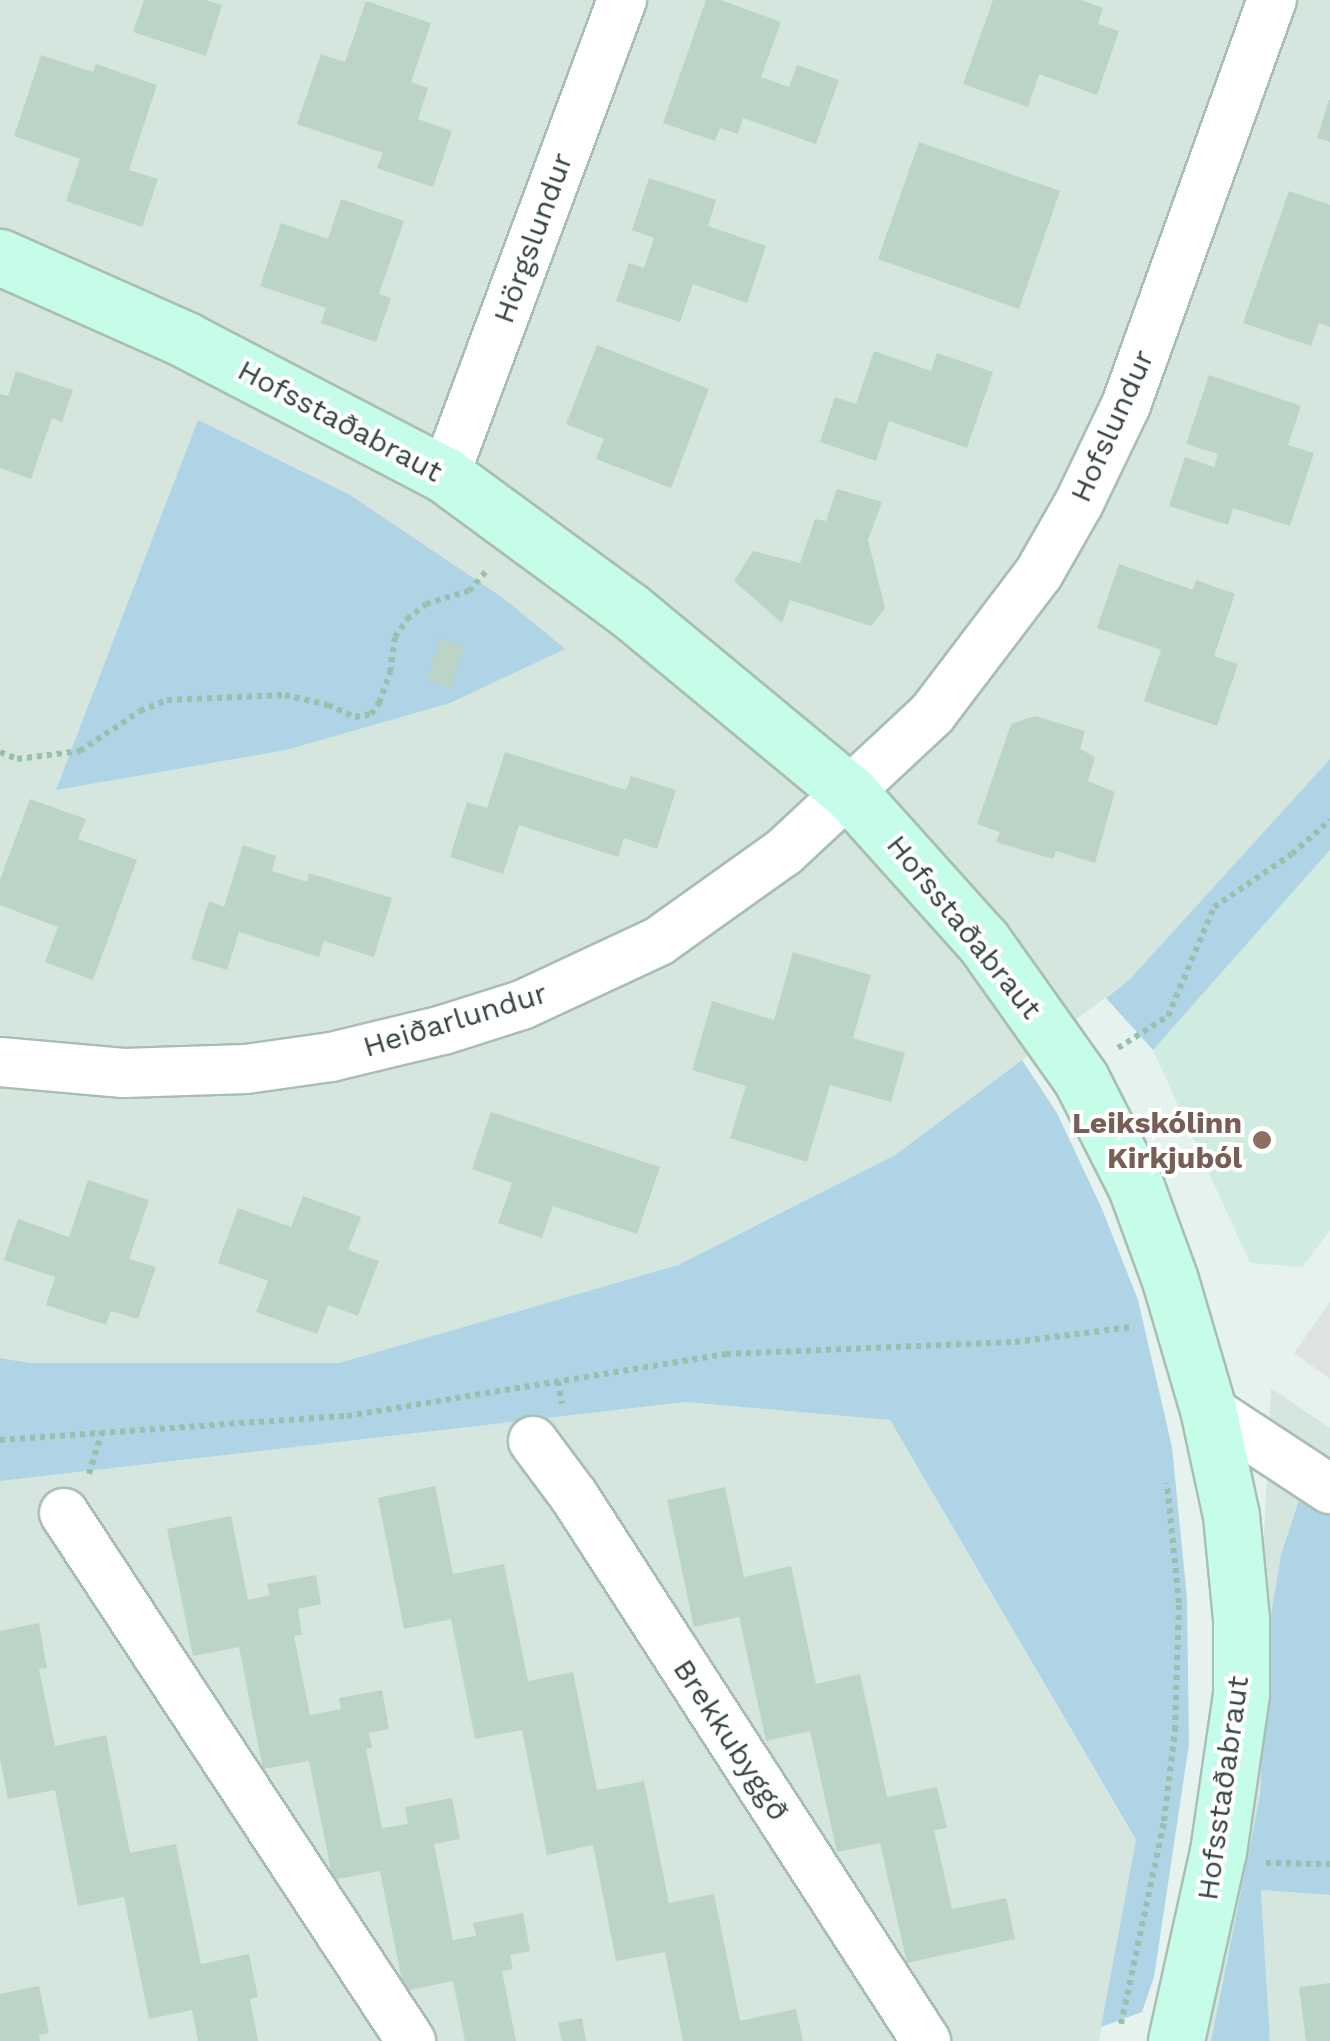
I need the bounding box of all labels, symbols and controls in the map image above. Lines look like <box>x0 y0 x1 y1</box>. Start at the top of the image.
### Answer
street label: Hörgslundur <box>485 148 581 328</box>
street label: Hofslundur <box>1062 344 1162 508</box>
street label: Hofsstaðabraut <box>232 352 448 490</box>
street label: Hofsstaðabraut <box>879 828 1049 1026</box>
street label: Heiðarlundur <box>359 975 551 1065</box>
place label: Leikskólinn Kirkjuból <box>1072 1105 1242 1176</box>
marker: Leikskólinn Kirkjuból <box>1251 1129 1273 1151</box>
street label: Brekkubyggð <box>665 1652 797 1828</box>
street label: Hofsstaðabraut <box>1189 1673 1257 1903</box>

